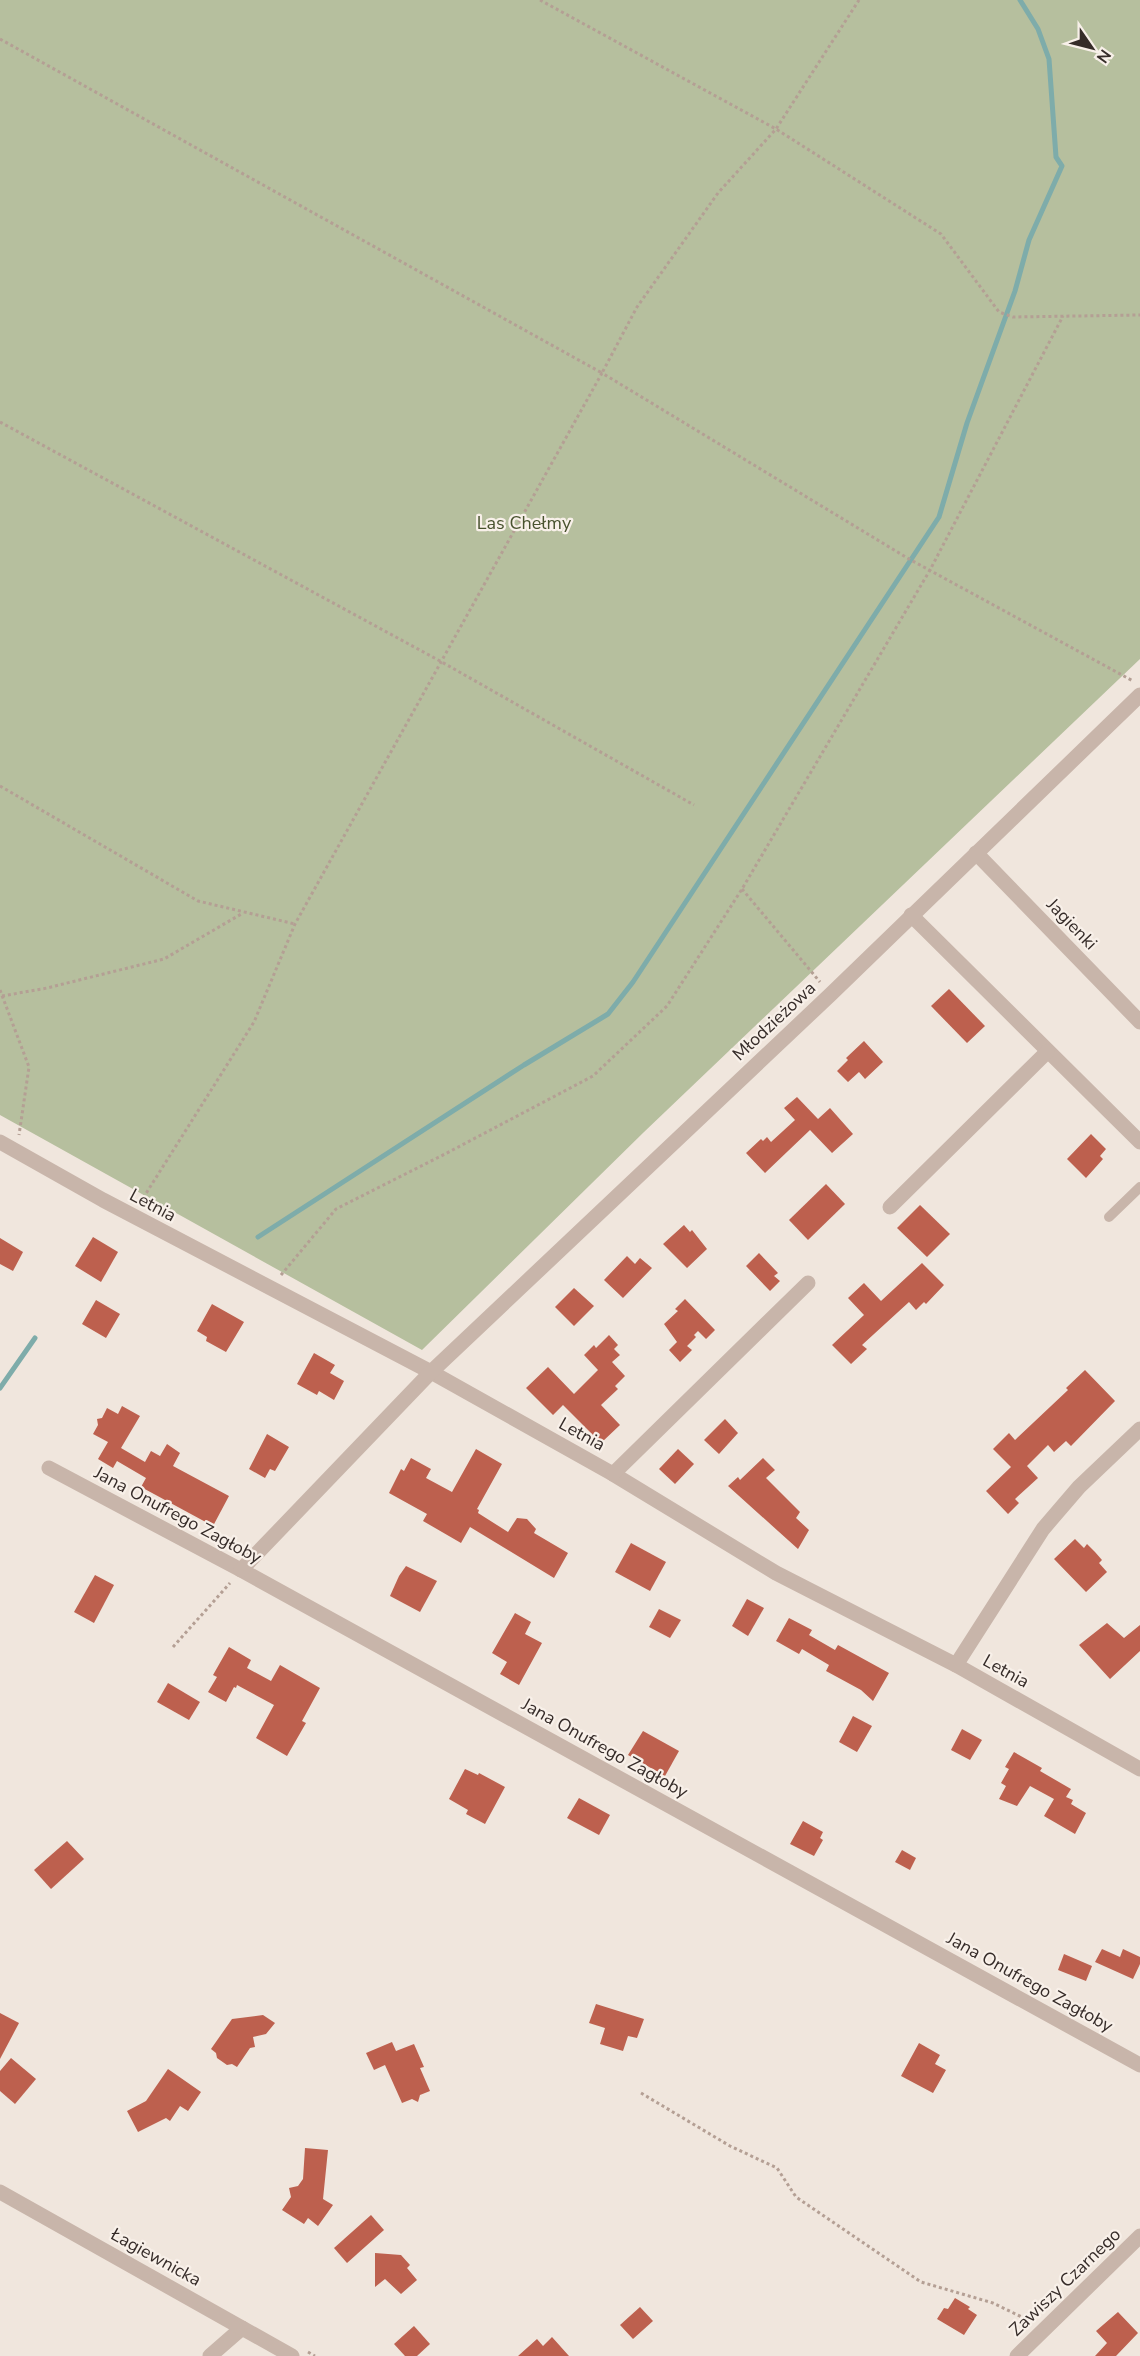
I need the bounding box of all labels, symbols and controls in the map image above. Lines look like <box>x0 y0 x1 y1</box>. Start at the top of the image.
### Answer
north arrow <box>1062 18 1122 78</box>
text: N <box>1091 45 1116 67</box>
park label: Las Chełmy <box>477 511 572 535</box>
street label: Jagienki <box>1041 892 1103 955</box>
street label: Młodzieżowa <box>727 976 821 1066</box>
street label: Letnia <box>126 1183 180 1227</box>
street label: Letnia <box>555 1412 609 1456</box>
street label: Jana Onufrego Zagłoby <box>89 1460 267 1570</box>
street label: Letnia <box>979 1649 1033 1693</box>
street label: Jana Onufrego Zagłoby <box>517 1692 693 1804</box>
street label: Jana Onufrego Zagłoby <box>942 1926 1118 2038</box>
street label: Łagiewnicka <box>106 2222 205 2292</box>
street label: Zawiszy Czarnego <box>1004 2223 1126 2341</box>

